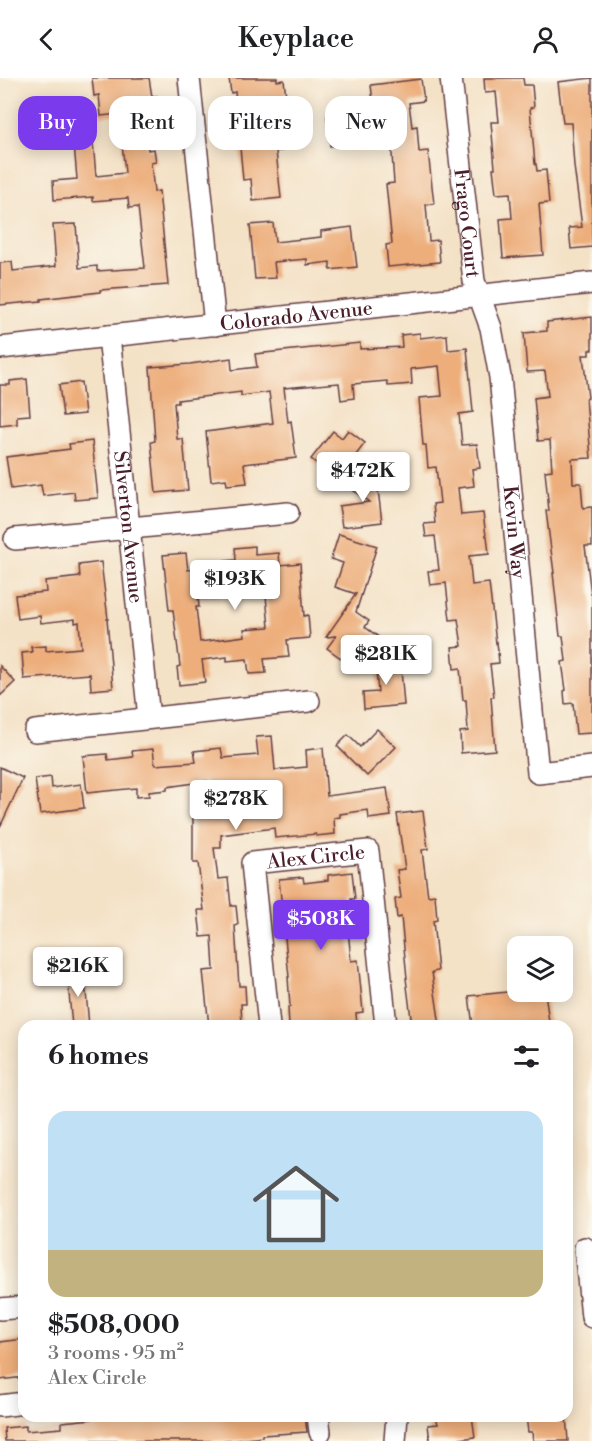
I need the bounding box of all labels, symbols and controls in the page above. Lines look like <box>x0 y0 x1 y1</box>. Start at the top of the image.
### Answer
text: Keyplace <box>238 22 354 56</box>
icon: back <box>30 23 63 56</box>
icon: person <box>529 23 562 56</box>
chip: Buy <box>18 96 97 150</box>
chip: Rent <box>109 96 196 150</box>
chip: Filters <box>208 96 313 150</box>
chip: New <box>325 96 407 150</box>
street label: Frago Court <box>447 167 485 279</box>
street label: Colorado Avenue <box>219 296 374 338</box>
street label: Silverton Avenue <box>107 450 148 605</box>
pin: $472K <box>321 452 405 503</box>
text: $472K <box>331 459 395 484</box>
street label: Kevin Way <box>496 484 530 580</box>
pin: $193K <box>193 560 277 611</box>
text: $193K <box>204 567 266 592</box>
pin: $281K <box>344 635 428 686</box>
text: $281K <box>355 642 417 667</box>
pin: $278K <box>194 780 278 831</box>
text: $278K <box>204 787 268 812</box>
street label: Alex Circle <box>265 840 366 876</box>
pin: $508K <box>279 900 363 951</box>
text: $508K <box>287 907 355 932</box>
map controls <box>507 936 573 1002</box>
button: layers <box>507 936 573 1002</box>
pin: $216K <box>36 947 120 998</box>
text: $216K <box>47 954 109 979</box>
text: 6 homes <box>48 1040 149 1072</box>
icon: filters <box>510 1040 543 1073</box>
icon: home <box>242 1150 350 1258</box>
text: $508,000 <box>48 1309 180 1341</box>
text: 3 rooms · 95 m² <box>48 1341 184 1366</box>
text: Alex Circle <box>48 1366 147 1391</box>

